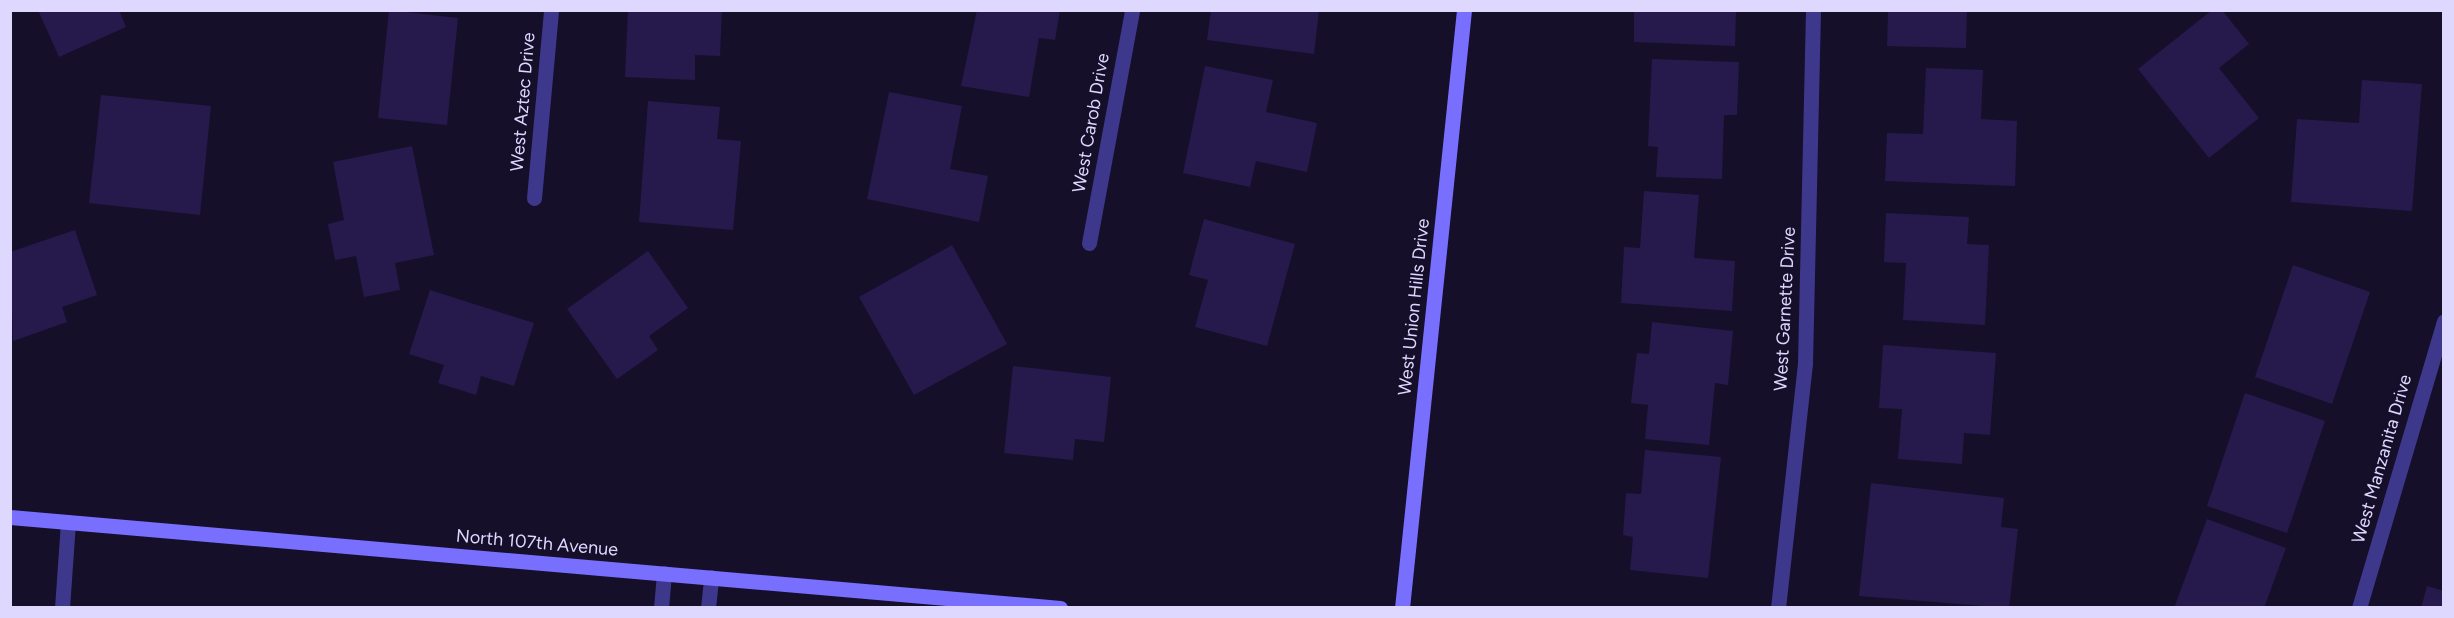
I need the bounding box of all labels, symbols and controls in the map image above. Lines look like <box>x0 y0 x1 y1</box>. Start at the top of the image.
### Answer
street label: West Aztec Drive <box>506 32 540 172</box>
street label: West Carob Drive <box>1068 52 1114 194</box>
street label: West Union Hills Drive <box>1394 217 1434 397</box>
street label: West Garnette Drive <box>1770 226 1800 392</box>
street label: West Manzanita Drive <box>2348 372 2416 546</box>
street label: North 107th Avenue <box>455 525 619 561</box>

